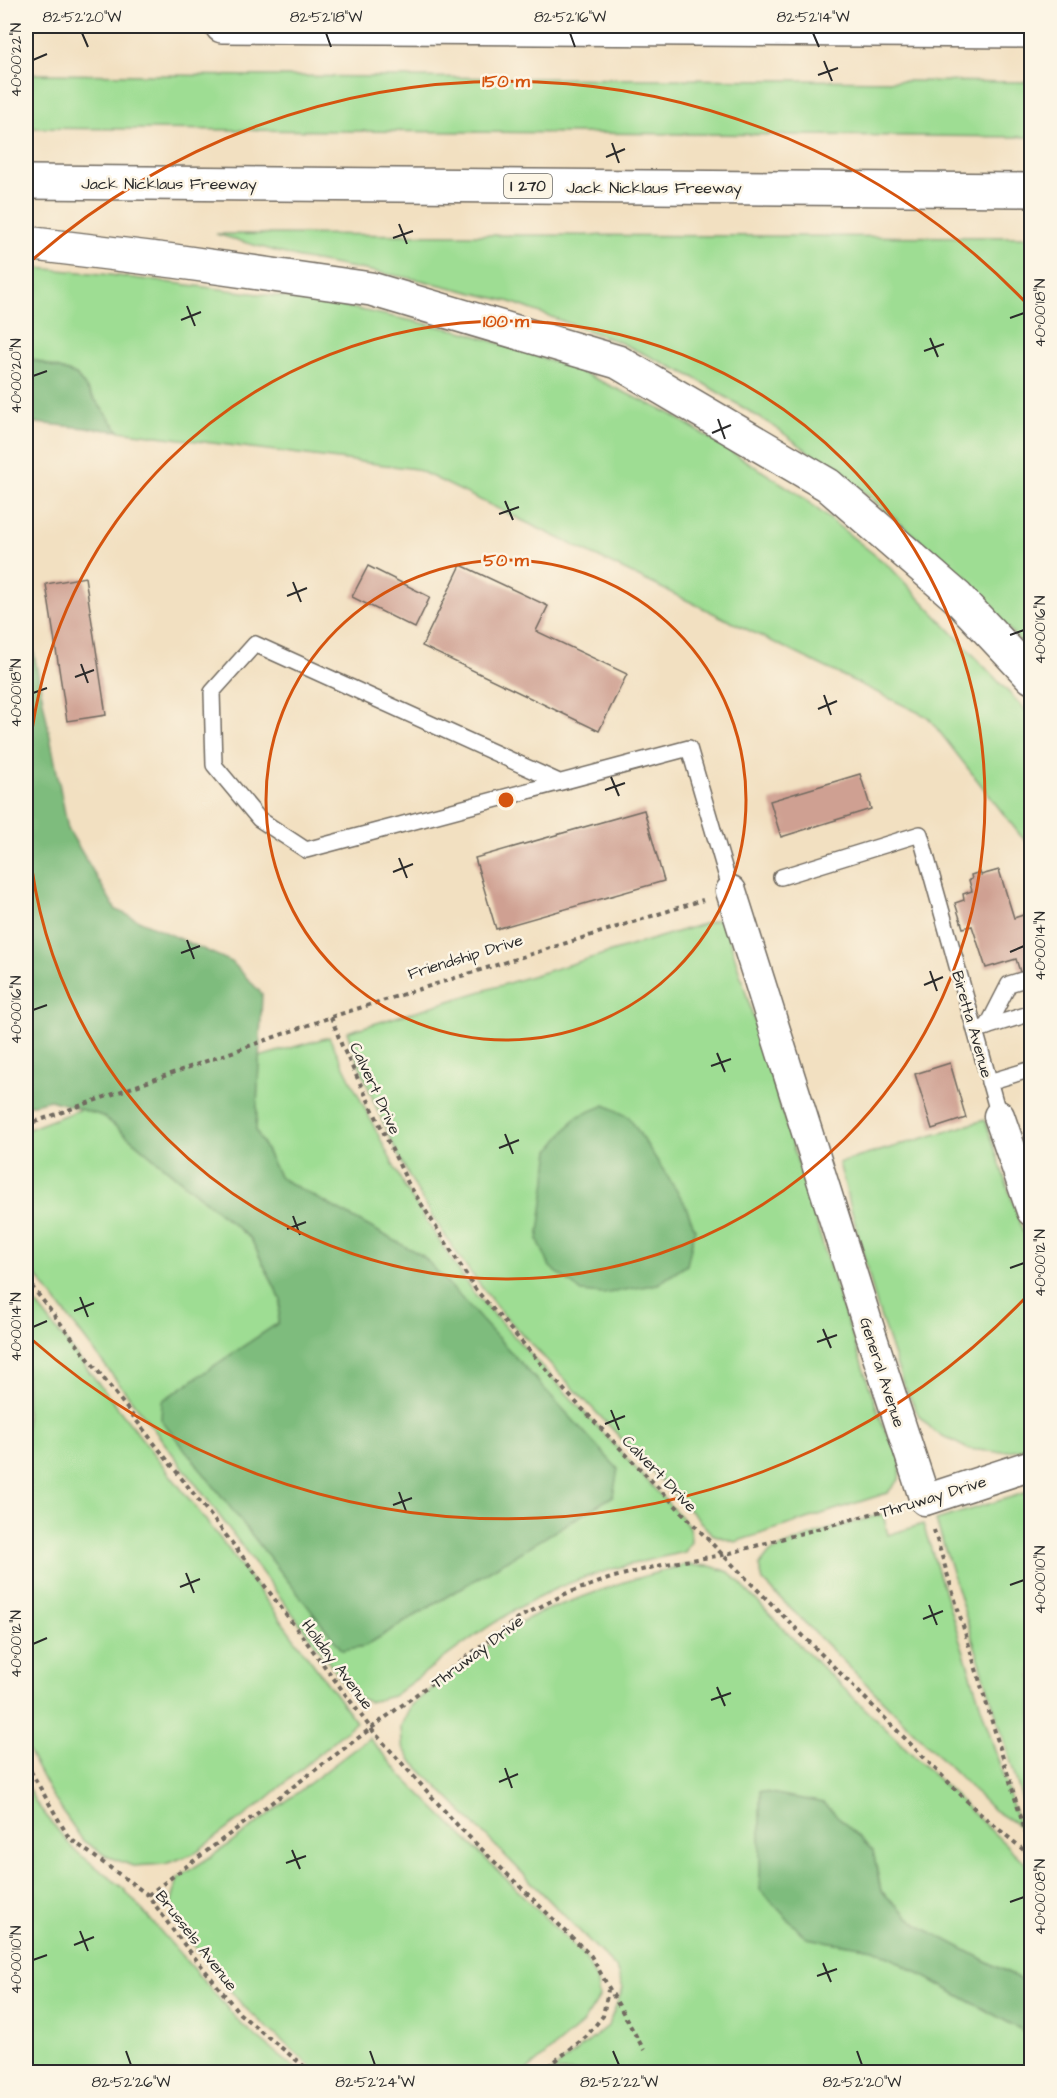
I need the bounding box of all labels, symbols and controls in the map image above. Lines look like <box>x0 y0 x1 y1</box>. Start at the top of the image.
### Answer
text: 82°52'20"W <box>43 7 121 28</box>
text: 82°52'18"W <box>290 7 362 28</box>
text: 82°52'16"W <box>534 7 606 28</box>
text: 82°52'14"W <box>776 7 850 28</box>
text: 40°00'22"N <box>6 23 27 97</box>
text: 150 m <box>482 69 531 94</box>
street label: Jack Nicklaus Freeway <box>81 173 257 196</box>
road number: I 270 <box>504 174 552 198</box>
street label: Jack Nicklaus Freeway <box>566 177 742 200</box>
text: 40°00'18"N <box>1030 279 1051 347</box>
text: 100 m <box>483 309 530 334</box>
text: 40°00'20"N <box>6 338 27 414</box>
text: 50 m <box>483 548 530 573</box>
text: 40°00'16"N <box>1030 596 1051 664</box>
text: 40°00'18"N <box>6 659 27 727</box>
centre of rings <box>496 790 516 810</box>
text: 40°00'14"N <box>1030 911 1051 981</box>
street label: Friendship Drive <box>405 929 526 985</box>
street label: Biretta Avenue <box>946 968 998 1081</box>
text: 40°00'16"N <box>6 976 27 1044</box>
street label: Calvert Drive <box>344 1039 406 1138</box>
text: 40°00'12"N <box>1030 1229 1051 1297</box>
text: 40°00'14"N <box>6 1292 27 1362</box>
street label: General Avenue <box>854 1315 910 1430</box>
street label: Calvert Drive <box>617 1430 702 1517</box>
street label: Thruway Drive <box>878 1470 990 1524</box>
text: 40°00'10"N <box>1030 1546 1051 1614</box>
text: 40°00'12"N <box>6 1610 27 1678</box>
street label: Thruway Drive <box>427 1610 529 1694</box>
street label: Holiday Avenue <box>295 1615 378 1715</box>
text: 40°00'08"N <box>1030 1859 1051 1935</box>
street label: Brussels Avenue <box>150 1886 243 1996</box>
text: 40°00'10"N <box>6 1926 27 1994</box>
text: 82°52'26"W <box>92 2072 170 2093</box>
text: 82°52'24"W <box>335 2072 415 2093</box>
text: 82°52'22"W <box>580 2072 658 2093</box>
text: 82°52'20"W <box>823 2072 901 2093</box>

